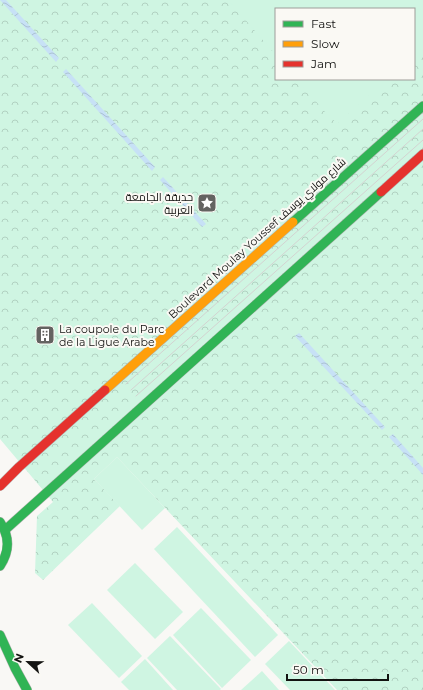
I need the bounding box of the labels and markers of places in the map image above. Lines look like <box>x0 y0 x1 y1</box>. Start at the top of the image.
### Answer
place label: حديقة الجامعة العربية <box>126 190 193 217</box>
place icon: حديقة الجامعة العربية <box>196 192 218 214</box>
place label: La coupole du Parc de la Ligue Arabe <box>59 322 165 349</box>
building icon: La coupole du Parc de la Ligue Arabe <box>34 324 56 346</box>

